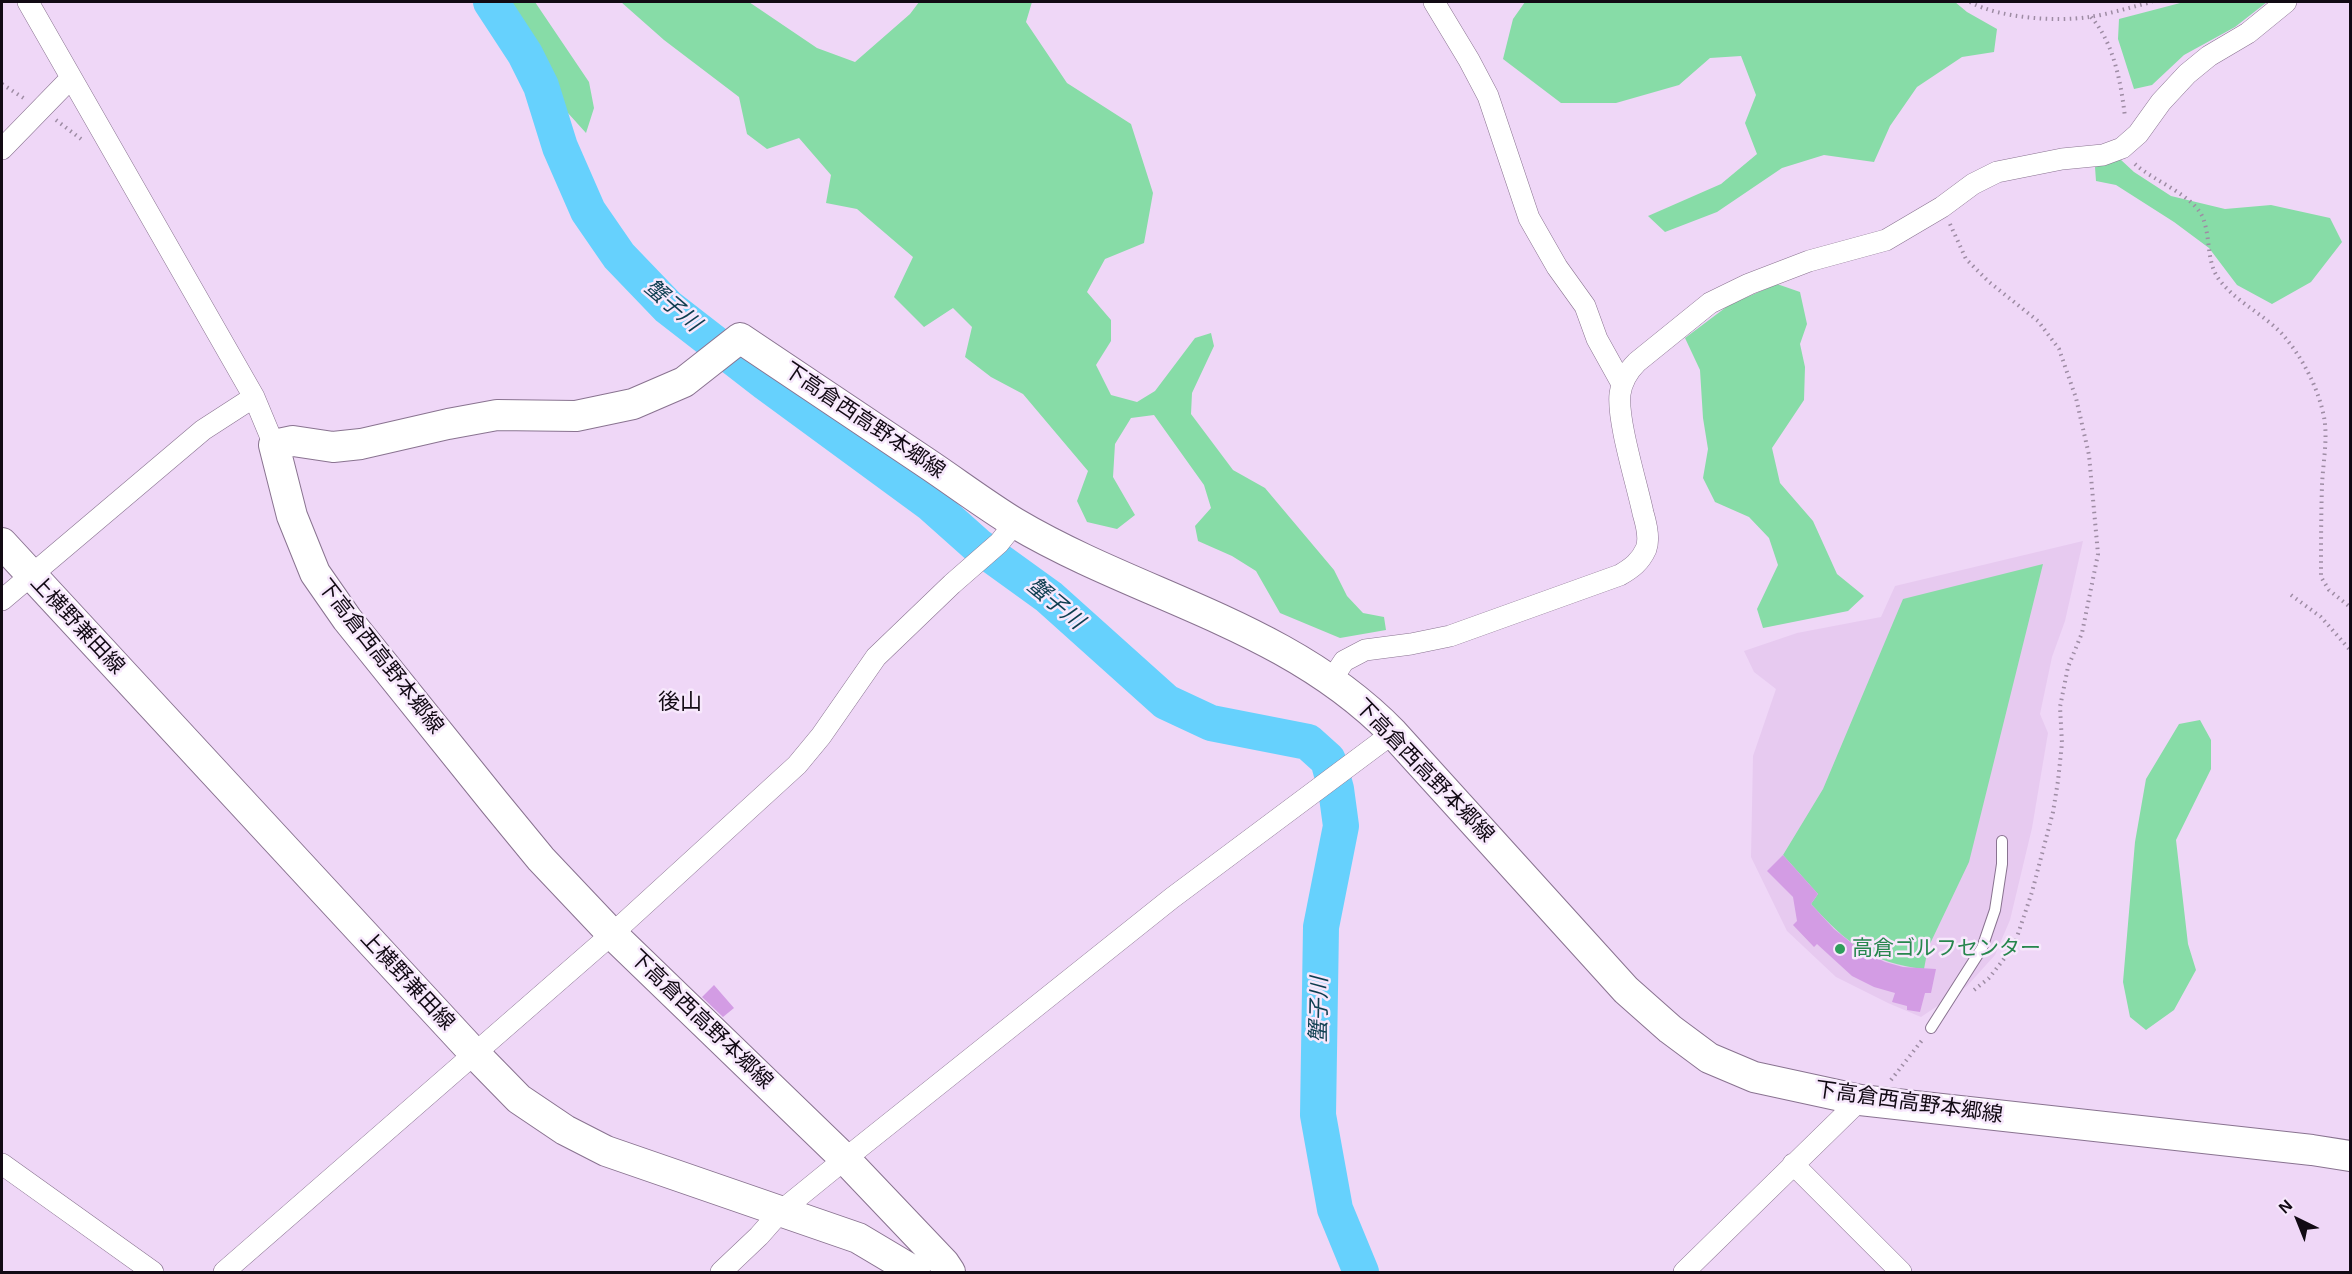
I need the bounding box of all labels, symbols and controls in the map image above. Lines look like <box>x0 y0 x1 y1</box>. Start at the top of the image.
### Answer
water label: 蟹子川 <box>638 274 706 338</box>
street label: 下高倉西高野本郷線 <box>779 358 949 484</box>
street label: 上横野兼田線 <box>25 570 129 680</box>
water label: 蟹子川 <box>1021 573 1089 635</box>
street label: 下高倉西高野本郷線 <box>312 575 448 739</box>
district label: 後山 <box>658 690 702 716</box>
street label: 下高倉西高野本郷線 <box>1349 694 1499 848</box>
street label: 上横野兼田線 <box>355 926 459 1036</box>
place label: 高倉ゴルフセンター <box>1852 936 2041 962</box>
marker: 高倉ゴルフセンター <box>1833 942 1847 956</box>
street label: 下高倉西高野本郷線 <box>624 945 778 1095</box>
water label: 蟹子川 <box>1306 977 1334 1043</box>
street label: 下高倉西高野本郷線 <box>1814 1077 2004 1129</box>
north arrow <box>2268 1190 2328 1250</box>
text: N <box>2275 1196 2295 1217</box>

